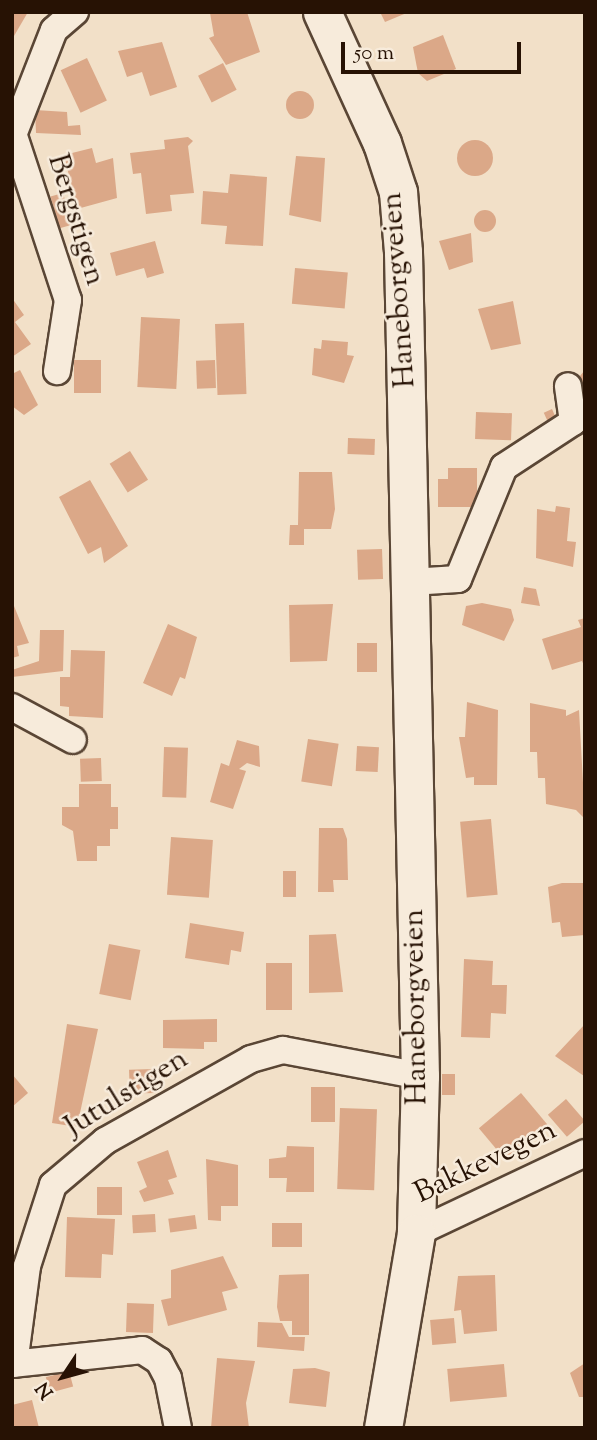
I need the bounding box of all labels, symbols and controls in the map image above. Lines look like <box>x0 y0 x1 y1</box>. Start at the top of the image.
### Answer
scale bar <box>345 28 525 72</box>
text: 50 m <box>354 39 394 69</box>
street label: Bergstigen <box>38 150 112 290</box>
street label: Haneborgveien <box>375 191 425 389</box>
street label: Haneborgveien <box>397 909 437 1105</box>
street label: Jutulstigen <box>59 1042 195 1146</box>
street label: Bakkevegen <box>409 1113 563 1213</box>
north arrow <box>28 1342 98 1412</box>
text: N <box>30 1376 61 1404</box>

